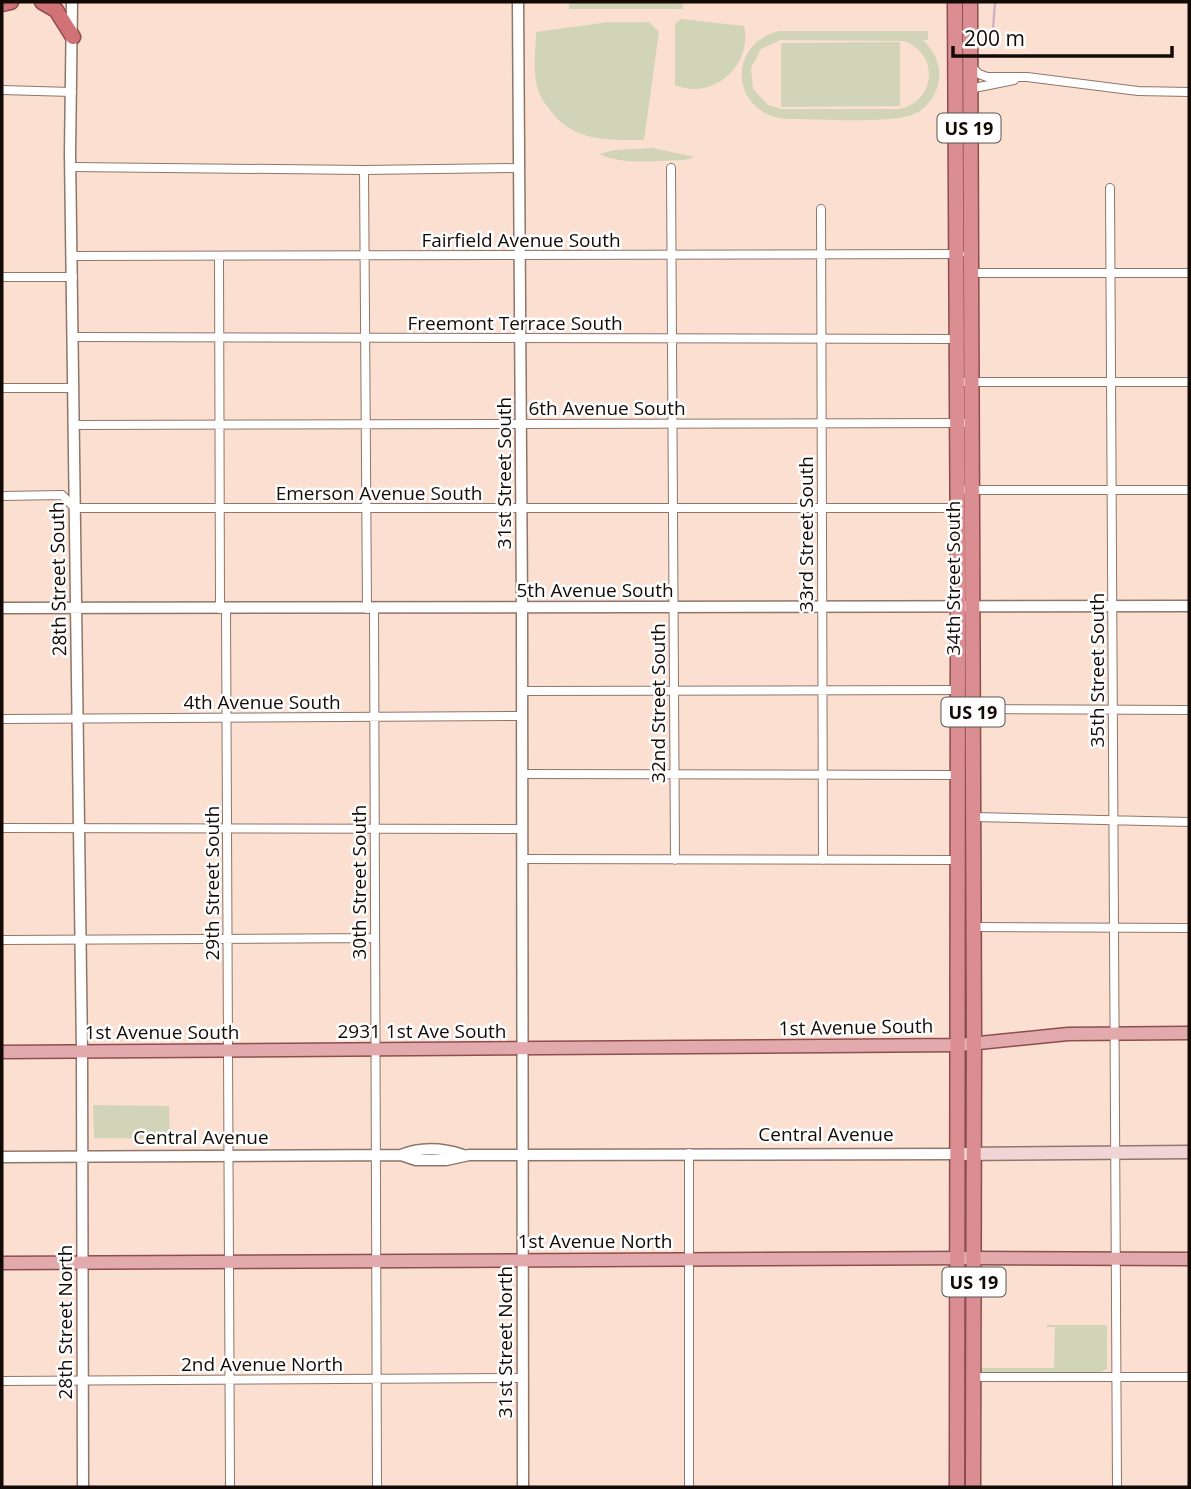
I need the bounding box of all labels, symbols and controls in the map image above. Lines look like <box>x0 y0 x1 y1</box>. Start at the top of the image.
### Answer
scale bar <box>953 14 1172 58</box>
text: 200 m <box>964 24 1025 52</box>
road number: US 19 <box>937 113 1000 142</box>
street label: Fairfield Avenue South <box>421 227 621 253</box>
street label: Freemont Terrace South <box>407 310 623 336</box>
street label: 6th Avenue South <box>528 395 686 421</box>
street label: 31st Street South <box>491 397 517 549</box>
street label: 33rd Street South <box>793 456 819 612</box>
street label: Emerson Avenue South <box>276 480 482 506</box>
street label: 34th Street South <box>940 500 966 656</box>
street label: 28th Street South <box>44 501 72 657</box>
street label: 5th Avenue South <box>516 577 674 603</box>
street label: 35th Street South <box>1084 592 1110 748</box>
street label: 32nd Street South <box>645 623 671 783</box>
street label: 4th Avenue South <box>183 689 341 715</box>
road number: US 19 <box>942 698 1004 726</box>
street label: 30th Street South <box>346 804 372 960</box>
street label: 29th Street South <box>199 805 225 961</box>
street label: 1st Avenue South <box>778 1013 934 1041</box>
street label: 2931 1st Ave South <box>337 1018 507 1044</box>
street label: 1st Avenue South <box>85 1019 239 1045</box>
street label: Central Avenue <box>758 1121 894 1147</box>
street label: Central Avenue <box>133 1124 269 1150</box>
street label: 1st Avenue North <box>518 1228 672 1254</box>
street label: 28th Street North <box>52 1244 78 1400</box>
street label: 31st Street North <box>492 1266 518 1418</box>
road number: US 19 <box>942 1268 1006 1296</box>
street label: 2nd Avenue North <box>181 1351 343 1377</box>

